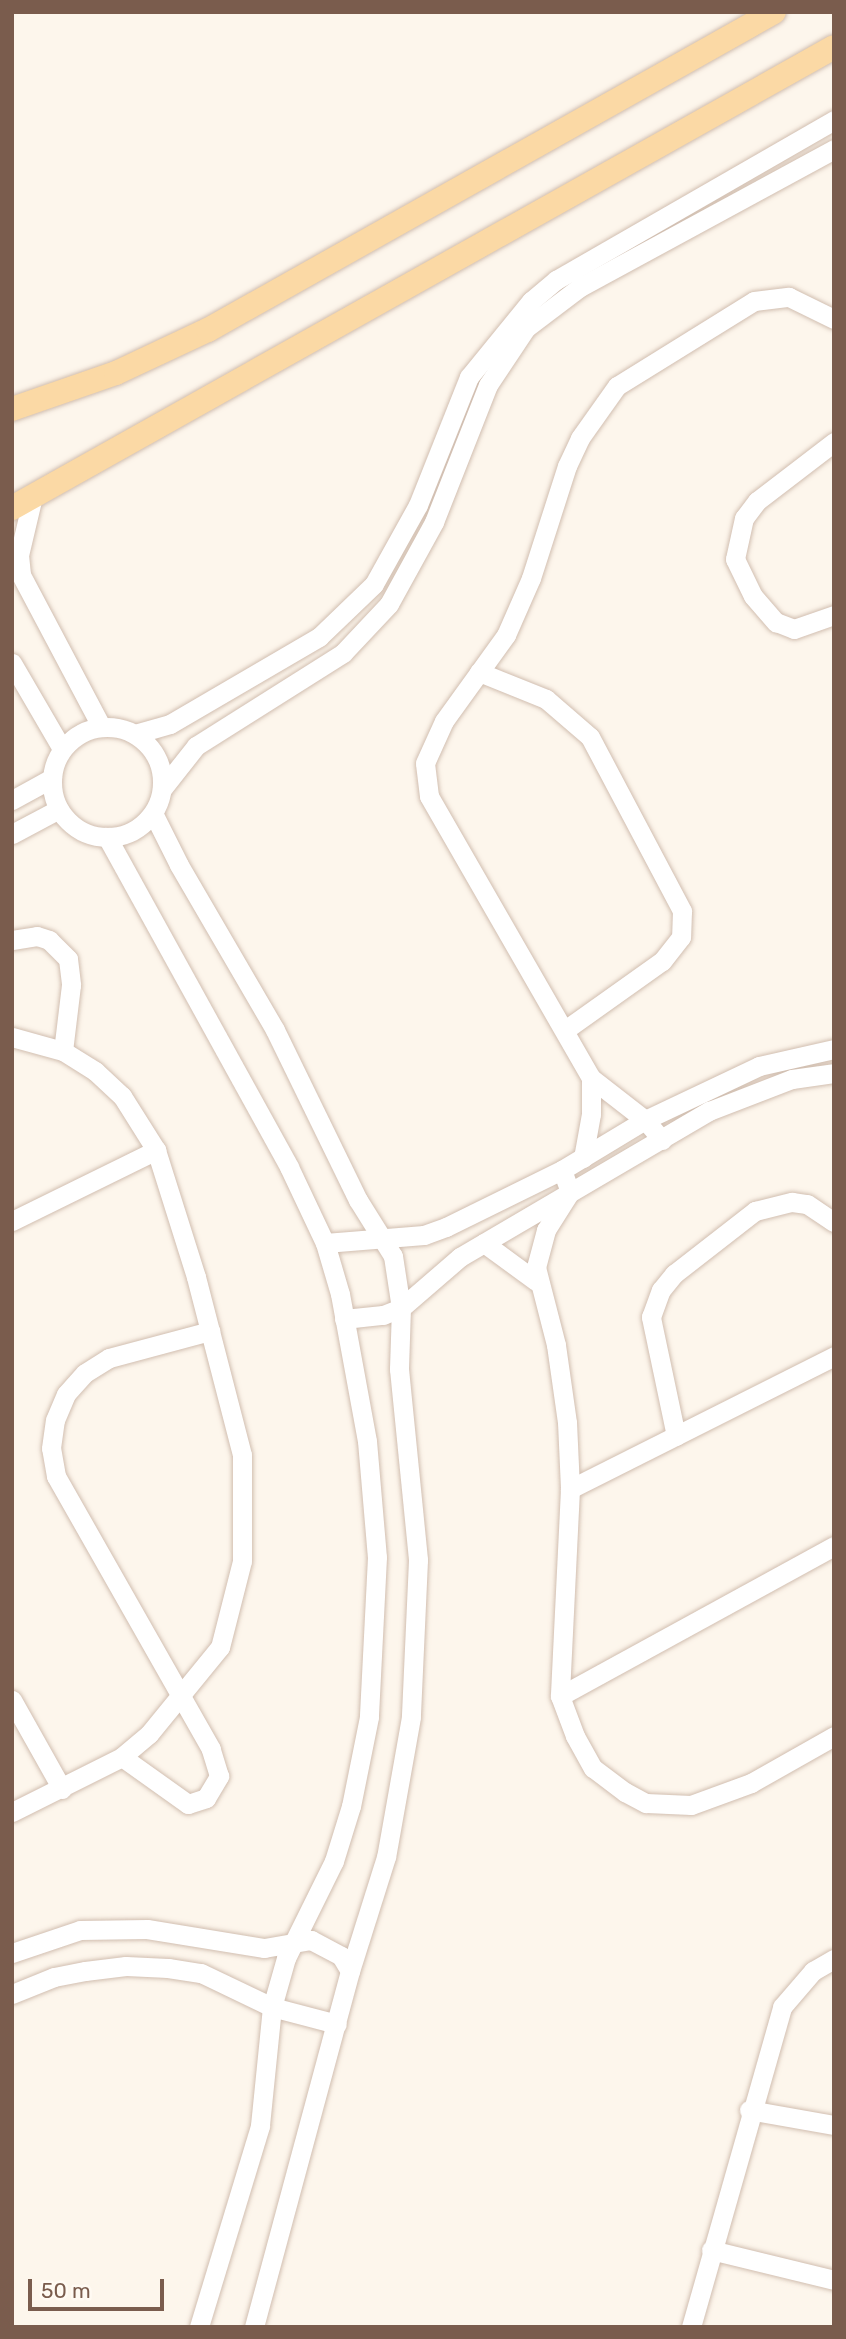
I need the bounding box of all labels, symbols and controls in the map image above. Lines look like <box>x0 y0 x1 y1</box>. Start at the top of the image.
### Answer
scale bar <box>32 2266 168 2310</box>
text: 50 m <box>41 2278 91 2303</box>

